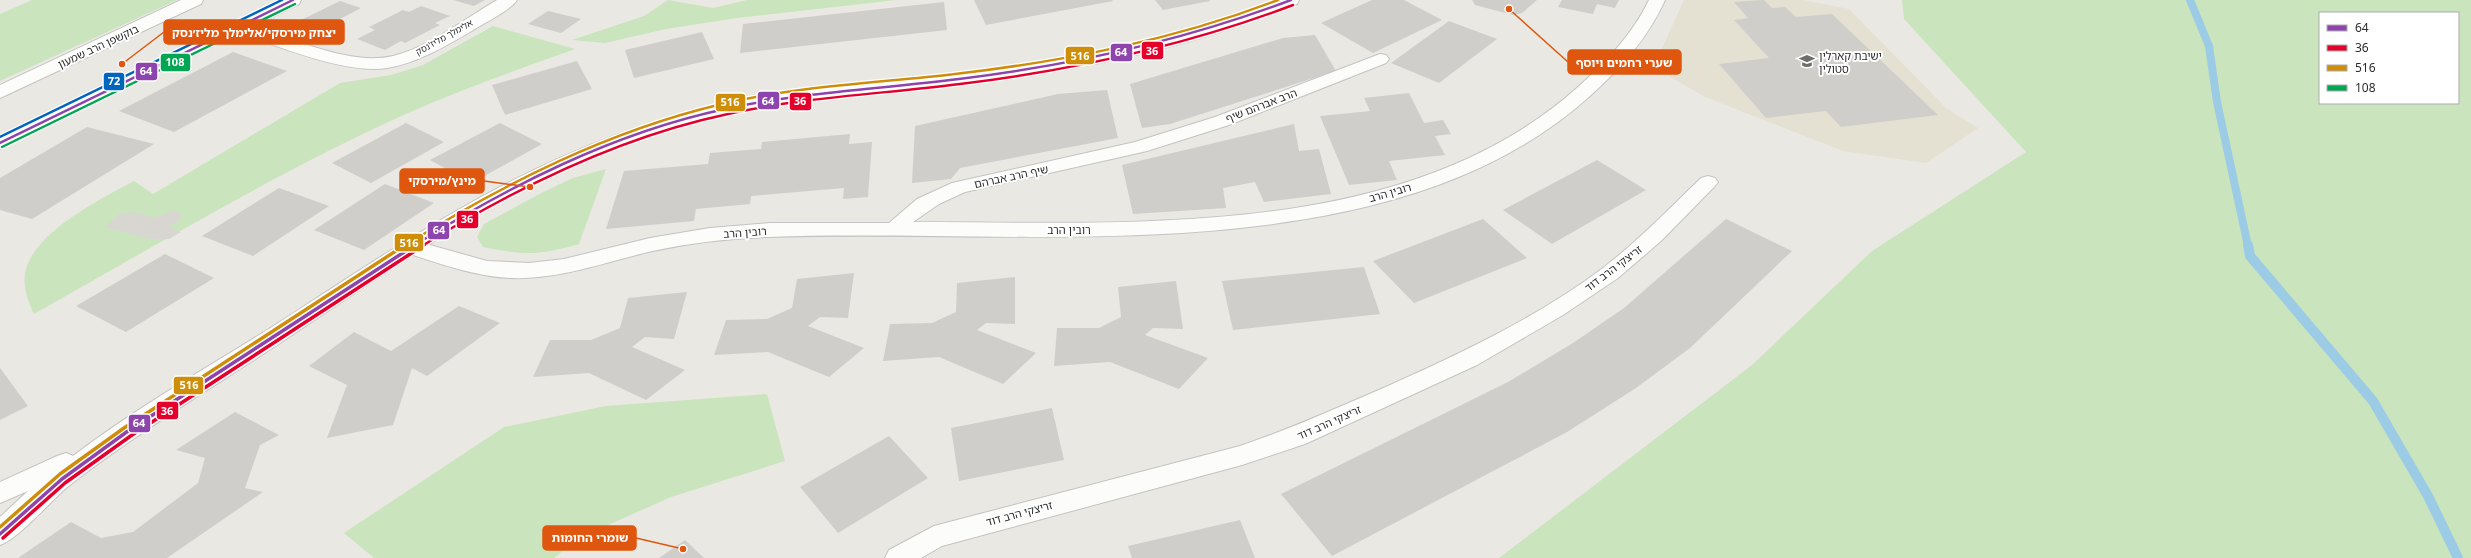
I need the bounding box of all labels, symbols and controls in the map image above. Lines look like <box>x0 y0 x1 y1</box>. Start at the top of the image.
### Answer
legend <box>2319 12 2459 104</box>
street label: אלימלך מליז'נסק <box>413 16 475 58</box>
text: 64 <box>2355 19 2369 36</box>
callout: יצחק מירסקי/אלימלך מליז׳נסק <box>164 20 344 44</box>
street label: בוקשפן הרב שמעון <box>55 21 141 71</box>
text: יצחק מירסקי/אלימלך מליז׳נסק <box>172 24 336 41</box>
text: 36 <box>2355 39 2369 56</box>
line badge: 36 <box>1141 41 1164 60</box>
line badge: 64 <box>1110 43 1133 62</box>
text: 36 <box>1146 43 1158 58</box>
text: 64 <box>1115 44 1128 59</box>
line badge: 516 <box>1065 46 1095 65</box>
text: 516 <box>1071 48 1089 63</box>
place label: ישיבת קארלין סטולין <box>1819 48 1882 76</box>
callout: שערי רחמים ויוסף <box>1568 50 1681 74</box>
school or university icon: ישיבת קארלין סטולין <box>1798 52 1816 70</box>
line badge: 108 <box>160 53 191 72</box>
text: 108 <box>166 54 184 69</box>
text: שערי רחמים ויוסף <box>1576 54 1672 71</box>
text: 516 <box>2355 59 2376 76</box>
line badge: 64 <box>135 62 158 81</box>
text: 64 <box>140 63 153 78</box>
line badge: 72 <box>103 72 125 91</box>
text: 72 <box>108 73 120 88</box>
text: 108 <box>2355 79 2376 96</box>
street label: הרב אברהם שיף <box>1223 84 1299 126</box>
line badge: 64 <box>757 91 780 110</box>
line badge: 36 <box>789 92 812 111</box>
line badge: 516 <box>715 93 746 112</box>
text: 64 <box>762 93 775 108</box>
text: 36 <box>794 93 806 108</box>
text: 516 <box>721 94 739 109</box>
street label: שיף הרב אברהם <box>973 161 1049 191</box>
callout: מינץ/מירסקי <box>400 169 484 193</box>
text: מינץ/מירסקי <box>408 172 476 189</box>
street label: רובין הרב <box>1367 179 1413 205</box>
line badge: 36 <box>456 210 479 229</box>
text: 36 <box>461 211 473 226</box>
line badge: 64 <box>427 221 450 240</box>
text: 64 <box>433 222 446 237</box>
street label: רובין הרב <box>1047 222 1091 237</box>
street label: רובין הרב <box>723 223 767 241</box>
line badge: 516 <box>394 233 424 252</box>
text: 516 <box>400 235 418 250</box>
street label: זריצקי הרב דוד <box>1581 241 1645 295</box>
line badge: 516 <box>173 376 204 395</box>
text: 516 <box>180 377 198 392</box>
line badge: 36 <box>156 401 179 420</box>
street label: זריצקי הרב דוד <box>1295 401 1364 443</box>
text: 36 <box>161 403 173 418</box>
line badge: 64 <box>128 414 151 433</box>
text: 64 <box>133 415 146 430</box>
street label: זריצקי הרב דוד <box>984 497 1054 529</box>
callout: שומרי החומות <box>543 526 636 550</box>
text: שומרי החומות <box>552 529 628 546</box>

